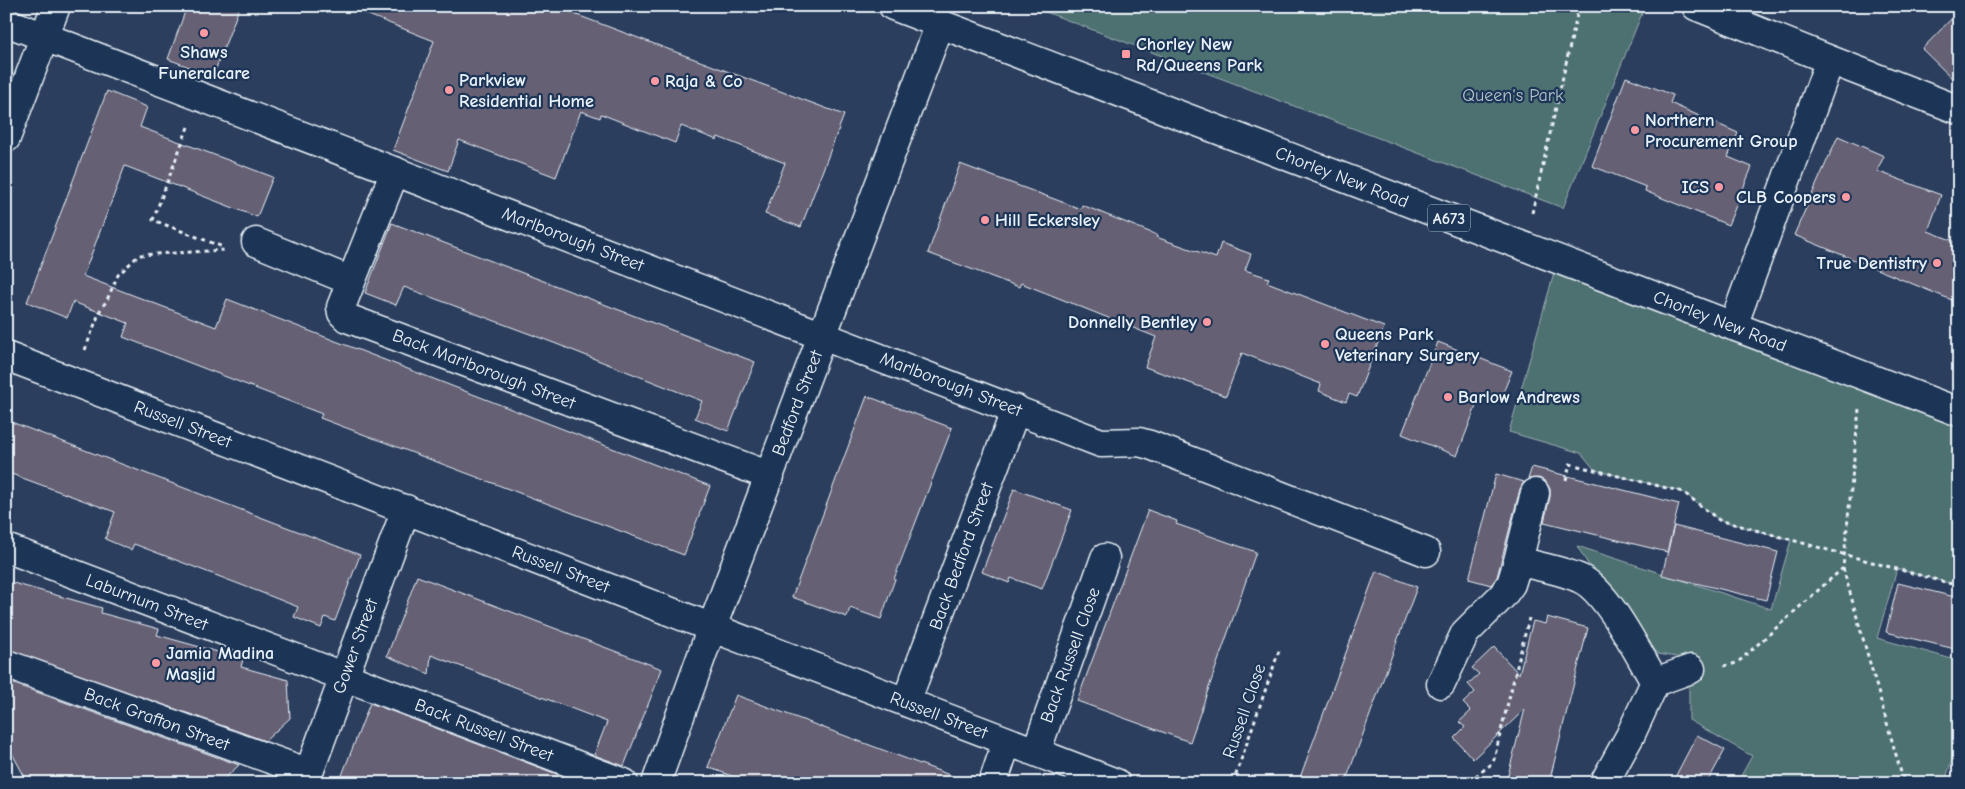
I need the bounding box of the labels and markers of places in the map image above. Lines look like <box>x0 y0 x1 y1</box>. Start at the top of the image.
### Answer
marker: Shaws Funeralcare <box>198 27 210 39</box>
place label: Chorley New Rd/Queens Park <box>1136 34 1262 76</box>
place label: Shaws Funeralcare <box>158 42 250 84</box>
marker: Chorley New Rd/Queens Park <box>1120 48 1132 60</box>
place label: Parkview Residential Home <box>459 70 594 112</box>
place label: Raja & Co <box>665 71 743 92</box>
marker: Raja & Co <box>649 75 661 87</box>
marker: Parkview Residential Home <box>443 84 455 96</box>
place label: Northern Procurement Group <box>1645 110 1798 152</box>
marker: Northern Procurement Group <box>1629 124 1641 136</box>
place label: ICS <box>1682 177 1709 198</box>
marker: ICS <box>1713 181 1725 193</box>
place label: CLB Coopers <box>1736 187 1836 208</box>
marker: CLB Coopers <box>1840 191 1852 203</box>
place label: Hill Eckersley <box>995 210 1101 231</box>
marker: Hill Eckersley <box>979 214 991 226</box>
place label: True Dentistry <box>1817 253 1928 274</box>
marker: True Dentistry <box>1931 257 1943 269</box>
place label: Donnelly Bentley <box>1068 312 1198 333</box>
marker: Donnelly Bentley <box>1201 316 1213 328</box>
place label: Queens Park Veterinary Surgery <box>1335 324 1480 366</box>
marker: Queens Park Veterinary Surgery <box>1319 338 1331 350</box>
place label: Barlow Andrews <box>1458 387 1580 408</box>
marker: Barlow Andrews <box>1442 391 1454 403</box>
place label: Jamia Madina Masjid <box>166 643 274 685</box>
marker: Jamia Madina Masjid <box>150 657 162 669</box>

